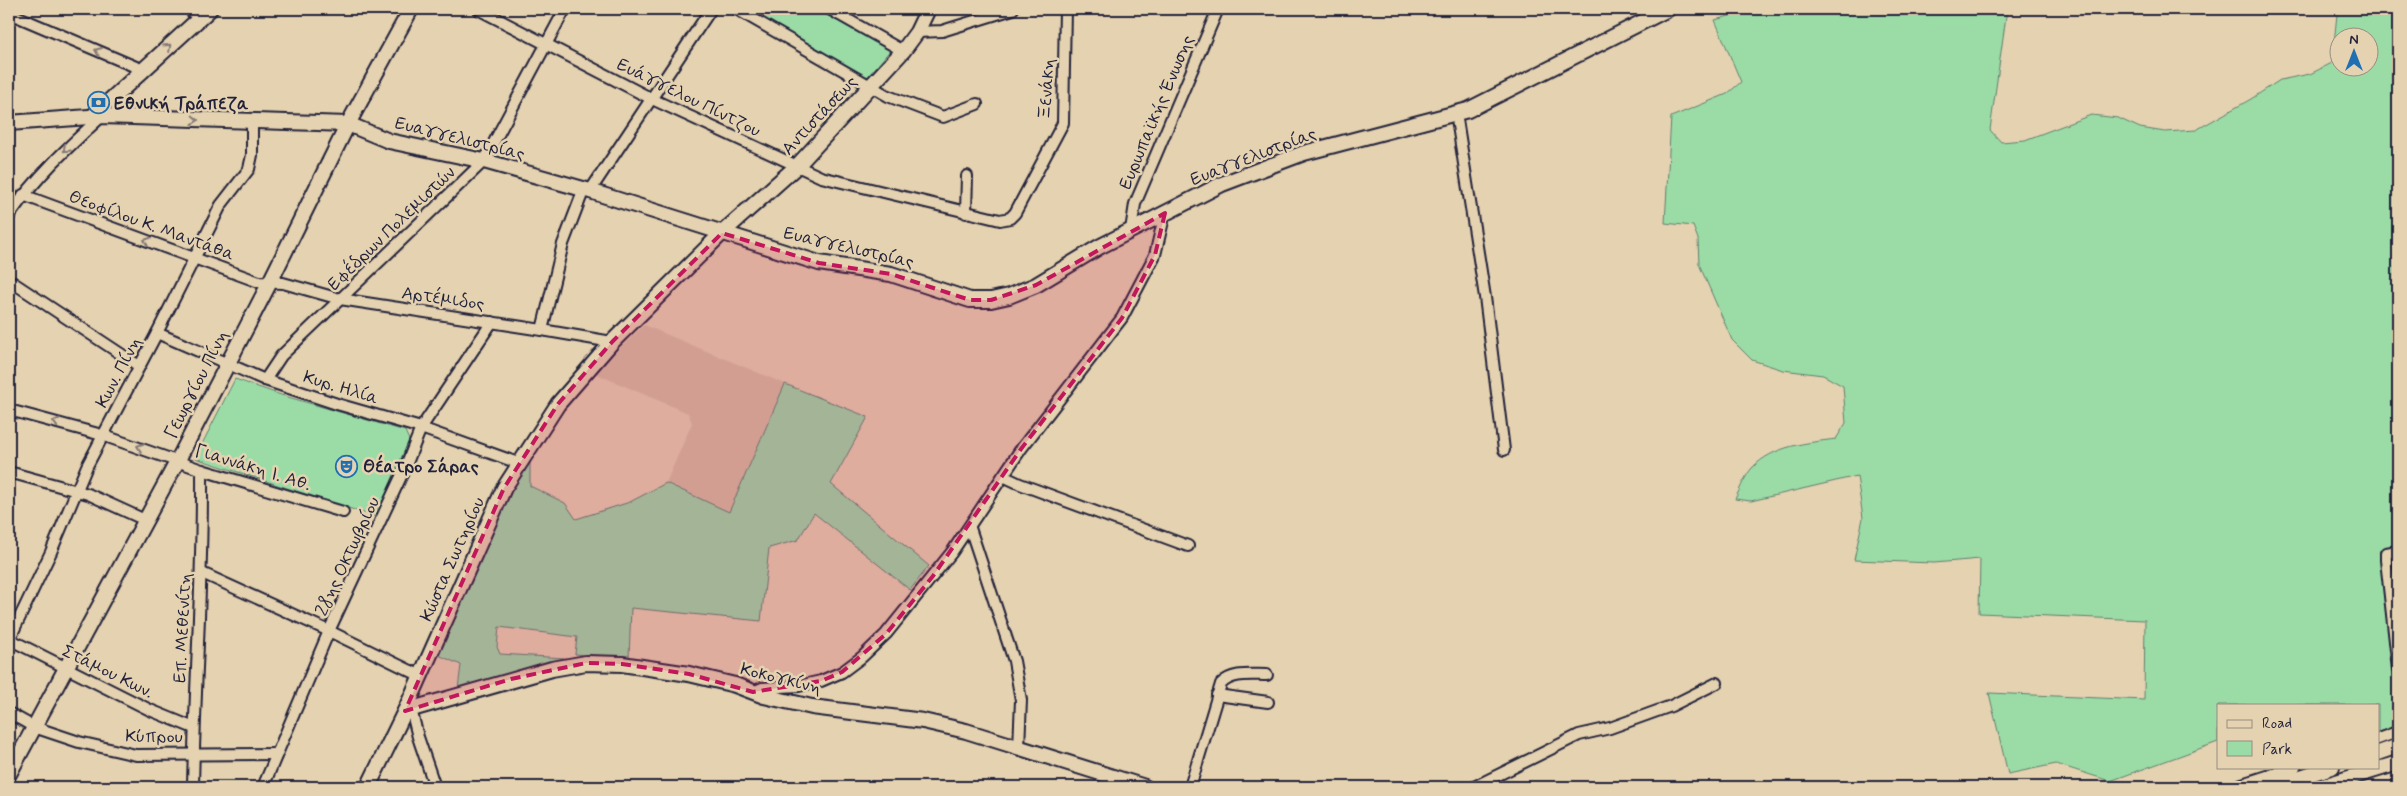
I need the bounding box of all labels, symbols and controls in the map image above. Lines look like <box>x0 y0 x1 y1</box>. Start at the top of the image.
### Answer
north arrow <box>2330 28 2380 78</box>
street label: Ευρωπαϊκής Ένωσης <box>1114 31 1200 193</box>
text: N <box>2349 31 2359 49</box>
one-way arrow <box>162 44 171 53</box>
one-way arrow <box>94 47 103 57</box>
street label: Ευάγγελου Πίντζου <box>613 53 765 143</box>
street label: Ξενάκη <box>1033 57 1061 121</box>
street label: Αντιστάσεως <box>777 71 863 161</box>
bank icon: Εθνική Τράπεζα <box>86 91 110 115</box>
place label: Εθνική Τράπεζα <box>114 92 249 116</box>
street label: Ευαγγελιστρίας <box>392 111 527 167</box>
one-way arrow <box>191 114 199 125</box>
street label: Ευαγγελιστρίας <box>1187 122 1320 192</box>
one-way arrow <box>63 143 72 152</box>
street label: Εφέδρων Πολεμιστών <box>322 160 461 296</box>
street label: Θεοφίλου Κ. Μαντάθα <box>65 185 238 267</box>
street label: Ευαγγελιστρίας <box>781 221 916 275</box>
one-way arrow <box>143 237 152 248</box>
street label: Αρτέμιδος <box>400 280 486 317</box>
street label: Γεωργίου Πίνη <box>159 326 235 443</box>
street label: Κων. Πίνη <box>90 333 148 412</box>
street label: Κυρ. Ηλία <box>300 365 381 411</box>
one-way arrow <box>52 417 60 427</box>
street label: Γιαννάκη Ι. Αθ. <box>192 439 314 497</box>
one-way arrow <box>137 443 145 453</box>
theatre icon: Θέατρο Σάρας <box>335 454 359 478</box>
place label: Θέατρο Σάρας <box>363 454 479 479</box>
street label: 28ης Οκτωβρίου <box>310 493 386 620</box>
street label: Κώστα Σωτηρίου <box>415 493 491 625</box>
street label: Επ. Μεθενίτη <box>168 572 198 684</box>
street label: Στάμου Κων. <box>58 639 157 704</box>
street label: Κοκογκίνη <box>738 657 824 701</box>
legend <box>2217 704 2380 768</box>
text: Road <box>2262 714 2292 734</box>
street label: Κύπρου <box>125 724 183 749</box>
text: Park <box>2262 740 2292 760</box>

